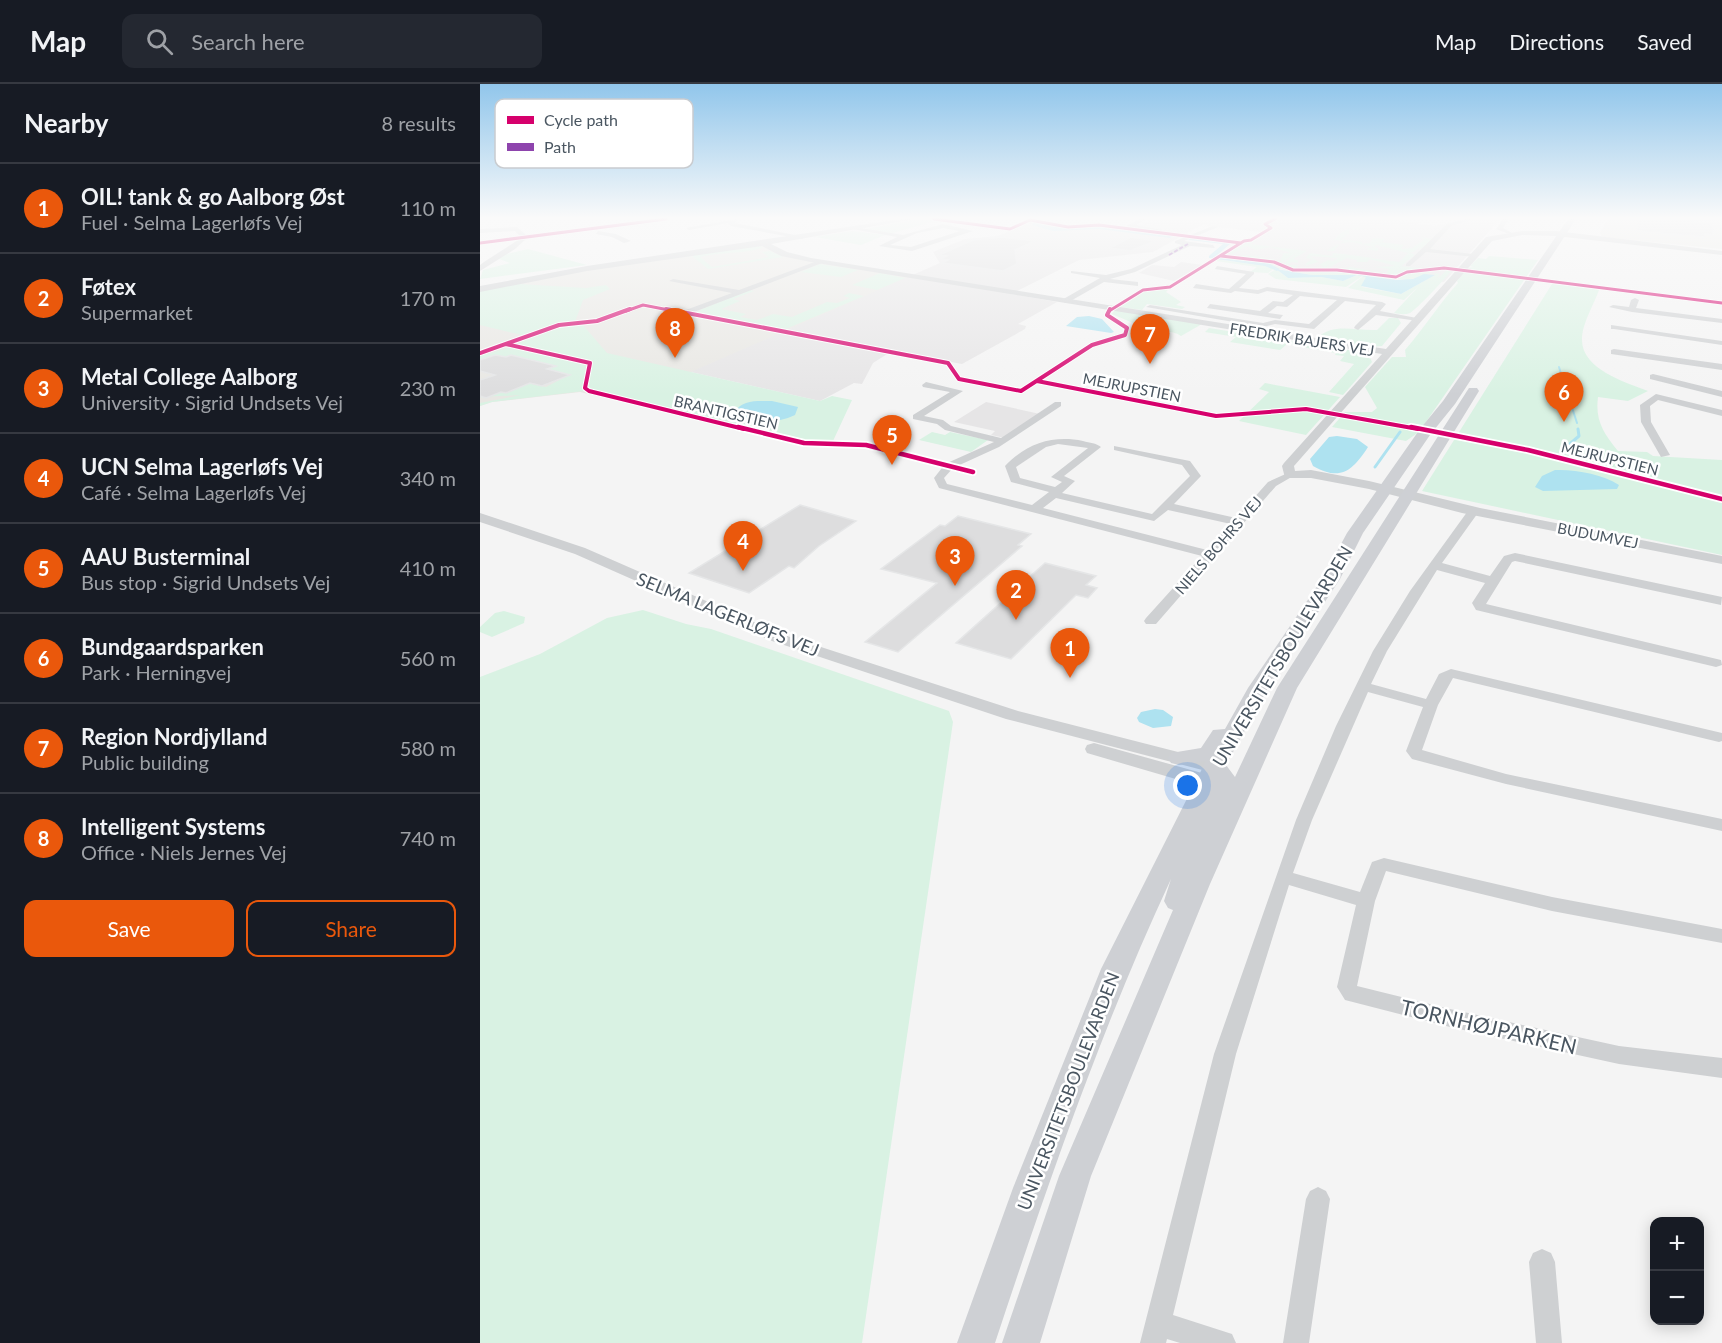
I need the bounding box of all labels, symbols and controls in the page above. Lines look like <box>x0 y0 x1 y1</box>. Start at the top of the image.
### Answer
search box <box>122 14 542 68</box>
text: Map <box>30 24 86 58</box>
icon: search <box>143 25 176 58</box>
text: Search here <box>191 28 305 55</box>
text: Map <box>1435 29 1476 54</box>
text: Directions <box>1509 29 1604 54</box>
text: Saved <box>1637 29 1692 54</box>
legend <box>495 99 693 168</box>
text: Nearby <box>24 107 109 139</box>
text: Cycle path <box>544 110 618 129</box>
text: 8 results <box>381 111 456 135</box>
text: Path <box>544 137 576 156</box>
text: OIL! tank & go Aalborg Øst <box>81 183 345 210</box>
text: 1 <box>38 196 49 220</box>
text: 110 m <box>400 196 456 220</box>
text: Fuel · Selma Lagerløfs Vej <box>81 210 303 234</box>
text: Føtex <box>81 273 136 300</box>
text: 2 <box>38 286 49 310</box>
text: 170 m <box>400 286 456 310</box>
text: Supermarket <box>81 300 193 324</box>
pin: 8 <box>656 308 694 358</box>
pin: 7 <box>1130 314 1170 364</box>
street label: FREDRIK BAJERS VEJ <box>1228 319 1376 359</box>
text: Metal College Aalborg <box>81 363 297 390</box>
street label: MEJRUPSTIEN <box>1081 369 1183 405</box>
pin: 6 <box>1544 372 1584 422</box>
text: 3 <box>38 376 49 400</box>
text: 230 m <box>400 376 456 400</box>
text: University · Sigrid Undsets Vej <box>81 390 343 414</box>
street label: BRANTIGSTIEN <box>672 391 780 433</box>
pin: 5 <box>872 416 912 465</box>
street label: MEJRUPSTIEN <box>1559 437 1661 479</box>
text: UCN Selma Lagerløfs Vej <box>81 453 323 480</box>
text: 4 <box>38 466 49 490</box>
text: 340 m <box>400 466 456 490</box>
text: Café · Selma Lagerløfs Vej <box>81 480 306 504</box>
street label: NIELS BOHRS VEJ <box>1171 493 1265 597</box>
street label: BUDUMVEJ <box>1556 518 1640 552</box>
pin: 4 <box>724 522 762 571</box>
pin: 3 <box>936 536 974 586</box>
street label: UNIVERSITETSBOULEVARDEN <box>1207 542 1357 770</box>
text: AAU Busterminal <box>81 543 250 570</box>
text: 5 <box>38 556 49 580</box>
text: 410 m <box>400 556 456 580</box>
street label: SELMA LAGERLØFS VEJ <box>633 567 823 661</box>
text: Bus stop · Sigrid Undsets Vej <box>81 570 330 594</box>
pin: 2 <box>996 570 1036 620</box>
pin: 1 <box>1050 628 1090 678</box>
text: Bundgaardsparken <box>81 633 264 660</box>
text: 6 <box>38 646 49 670</box>
text: 560 m <box>400 646 456 670</box>
text: Park · Herningvej <box>81 660 231 684</box>
text: Region Nordjylland <box>81 723 268 750</box>
text: 7 <box>38 736 49 760</box>
text: 580 m <box>400 736 456 760</box>
text: Public building <box>81 750 209 774</box>
your location <box>1173 771 1202 800</box>
text: Intelligent Systems <box>81 813 265 840</box>
text: 8 <box>38 826 49 850</box>
text: 740 m <box>400 826 456 850</box>
text: Office · Niels Jernes Vej <box>81 840 287 864</box>
button: Save <box>24 900 234 957</box>
button: Share <box>246 900 456 957</box>
street label: UNIVERSITETSBOULEVARDEN <box>1012 969 1124 1213</box>
street label: TORNHØJPARKEN <box>1399 994 1579 1058</box>
map controls <box>1650 1217 1704 1325</box>
button: + <box>1650 1217 1704 1271</box>
button: − <box>1650 1271 1704 1325</box>

